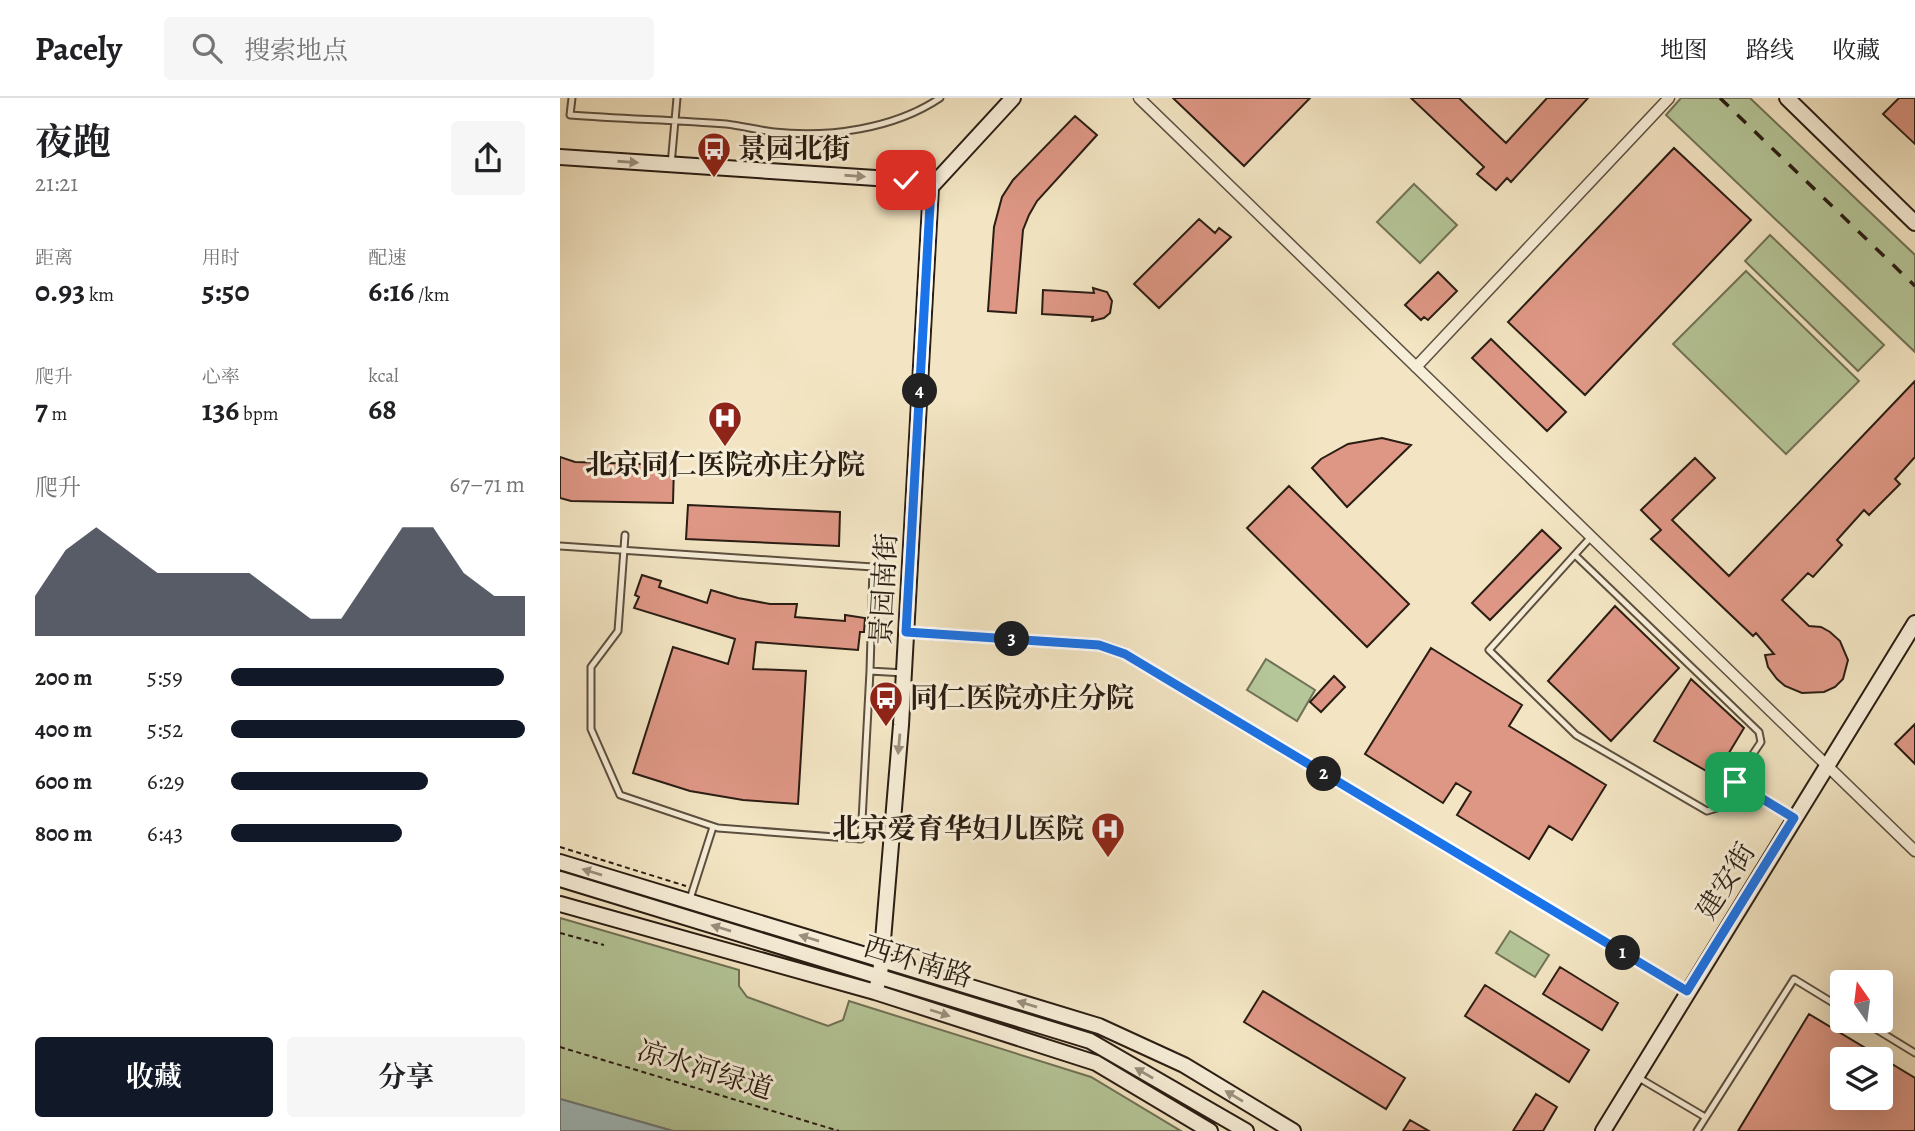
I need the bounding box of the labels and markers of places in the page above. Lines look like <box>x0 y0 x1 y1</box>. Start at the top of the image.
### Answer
bus stop icon: 景园北街 <box>695 130 733 179</box>
place label: 景园北街 <box>738 130 850 168</box>
pin <box>876 150 936 210</box>
pin: 4 <box>902 374 938 408</box>
hospital icon: 北京同仁医院亦庄分院 <box>706 399 744 448</box>
place label: 北京同仁医院亦庄分院 <box>585 446 865 484</box>
pin: 3 <box>994 622 1030 656</box>
bus stop icon: 同仁医院亦庄分院 <box>867 679 905 728</box>
place label: 同仁医院亦庄分院 <box>910 679 1134 717</box>
pin <box>1705 752 1765 812</box>
pin: 2 <box>1306 756 1342 792</box>
place label: 北京爱育华妇儿医院 <box>832 810 1084 848</box>
hospital icon: 北京爱育华妇儿医院 <box>1089 810 1127 859</box>
pin: 1 <box>1606 936 1640 970</box>

